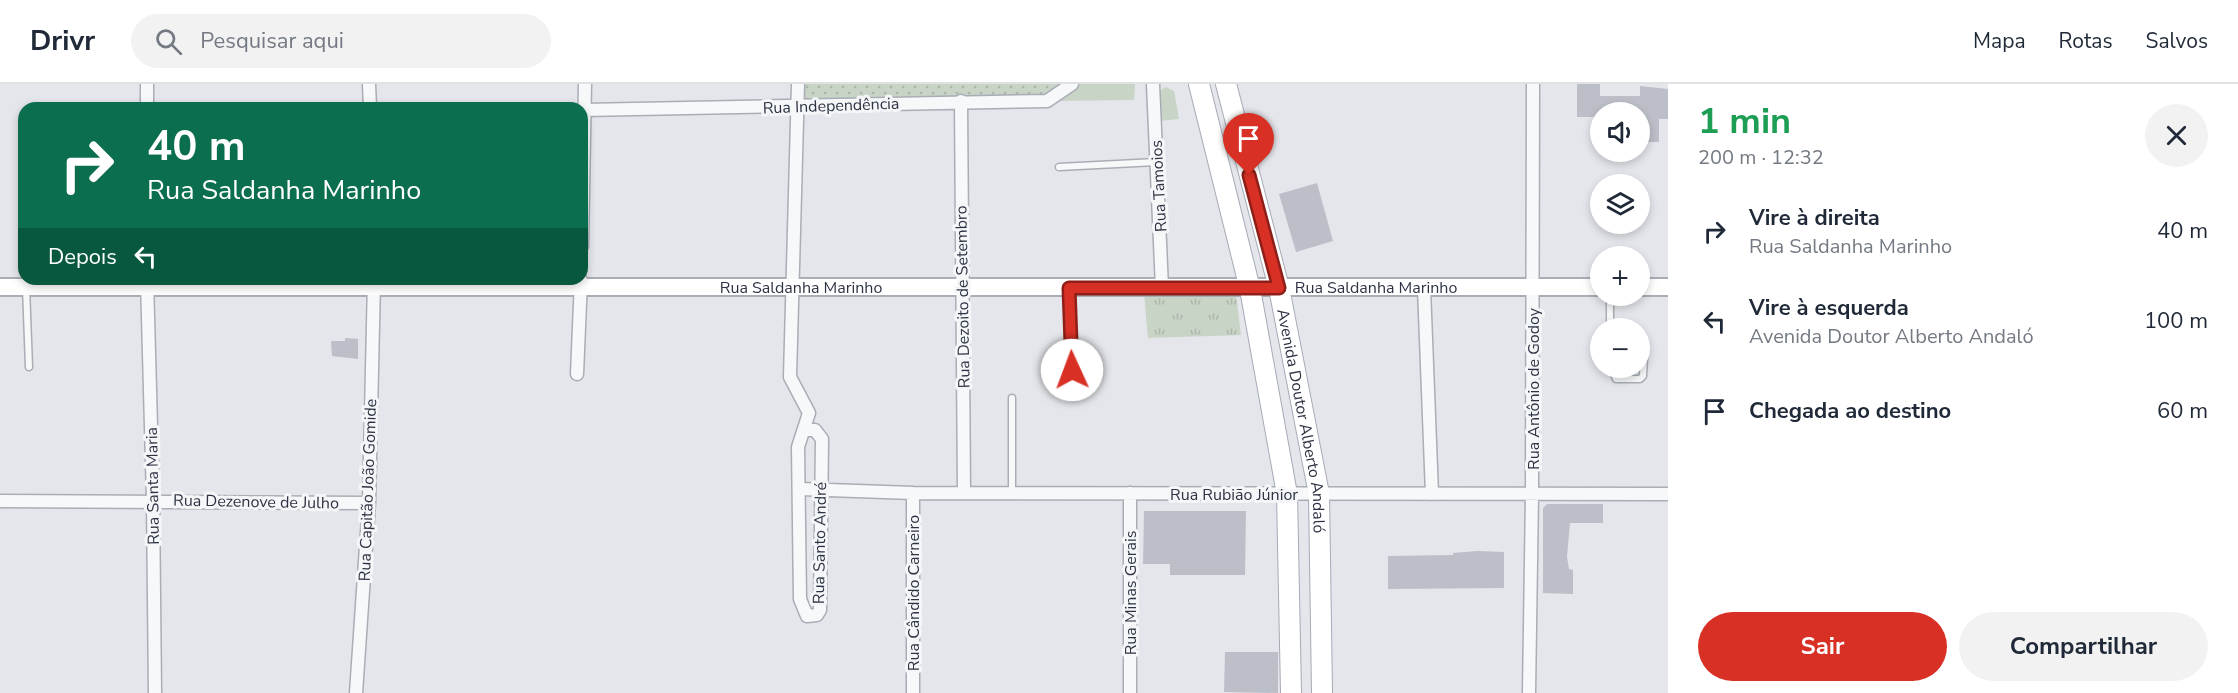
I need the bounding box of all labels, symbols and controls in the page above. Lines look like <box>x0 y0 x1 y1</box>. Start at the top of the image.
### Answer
search box <box>131 14 551 68</box>
text: Drivr <box>30 22 95 60</box>
icon: search <box>152 25 185 58</box>
text: Pesquisar aqui <box>200 26 344 56</box>
text: Mapa <box>1973 27 2026 55</box>
text: Rotas <box>2059 27 2113 55</box>
text: Salvos <box>2146 27 2208 55</box>
street label: Rua Independência <box>762 93 900 119</box>
text: 1 min <box>1698 97 1791 146</box>
map controls <box>1590 102 1650 378</box>
button: sound <box>1590 102 1650 162</box>
button: close <box>2145 104 2208 167</box>
pin <box>1223 113 1274 175</box>
text: 40 m <box>147 118 246 175</box>
icon: arrive <box>1232 122 1265 155</box>
icon: right <box>48 126 126 204</box>
street label: Rua Tamoios <box>1146 139 1172 232</box>
text: 200 m · 12:32 <box>1698 144 1824 171</box>
text: Rua Saldanha Marinho <box>147 172 421 209</box>
button: layers <box>1590 174 1650 234</box>
text: Vire à direita <box>1749 203 1880 233</box>
street label: Rua Dezoito de Setembro <box>950 205 976 389</box>
icon: right <box>1698 215 1731 248</box>
text: 40 m <box>2157 216 2208 246</box>
text: Rua Saldanha Marinho <box>1749 233 1952 260</box>
icon: left <box>129 240 162 273</box>
text: Depois <box>48 242 117 272</box>
button: + <box>1590 246 1650 306</box>
street label: Rua Saldanha Marinho <box>720 277 882 299</box>
street label: Rua Saldanha Marinho <box>1295 277 1457 299</box>
text: Vire à esquerda <box>1749 293 1909 323</box>
icon: left <box>1698 305 1731 338</box>
text: 100 m <box>2144 306 2208 336</box>
street label: Avenida Doutor Alberto Andaló <box>1271 307 1330 534</box>
street label: Rua Antônio de Godoy <box>1523 307 1545 470</box>
button: − <box>1590 318 1650 378</box>
text: Avenida Doutor Alberto Andaló <box>1749 323 2034 350</box>
position arrow <box>1040 338 1104 402</box>
icon: arrive <box>1698 395 1731 428</box>
text: Chegada ao destino <box>1749 396 1951 426</box>
text: 60 m <box>2157 396 2208 426</box>
street label: Rua Capitão João Gomide <box>354 398 382 582</box>
street label: Rua Santa Maria <box>141 427 165 545</box>
street label: Rua Santo André <box>808 482 832 604</box>
street label: Rua Rubião Júnior <box>1170 484 1298 506</box>
street label: Rua Dezenove de Julho <box>173 490 339 514</box>
street label: Rua Cândido Carneiro <box>903 515 925 671</box>
street label: Rua Minas Gerais <box>1120 531 1142 655</box>
button: Sair <box>1698 612 1947 681</box>
button: Compartilhar <box>1959 612 2208 681</box>

